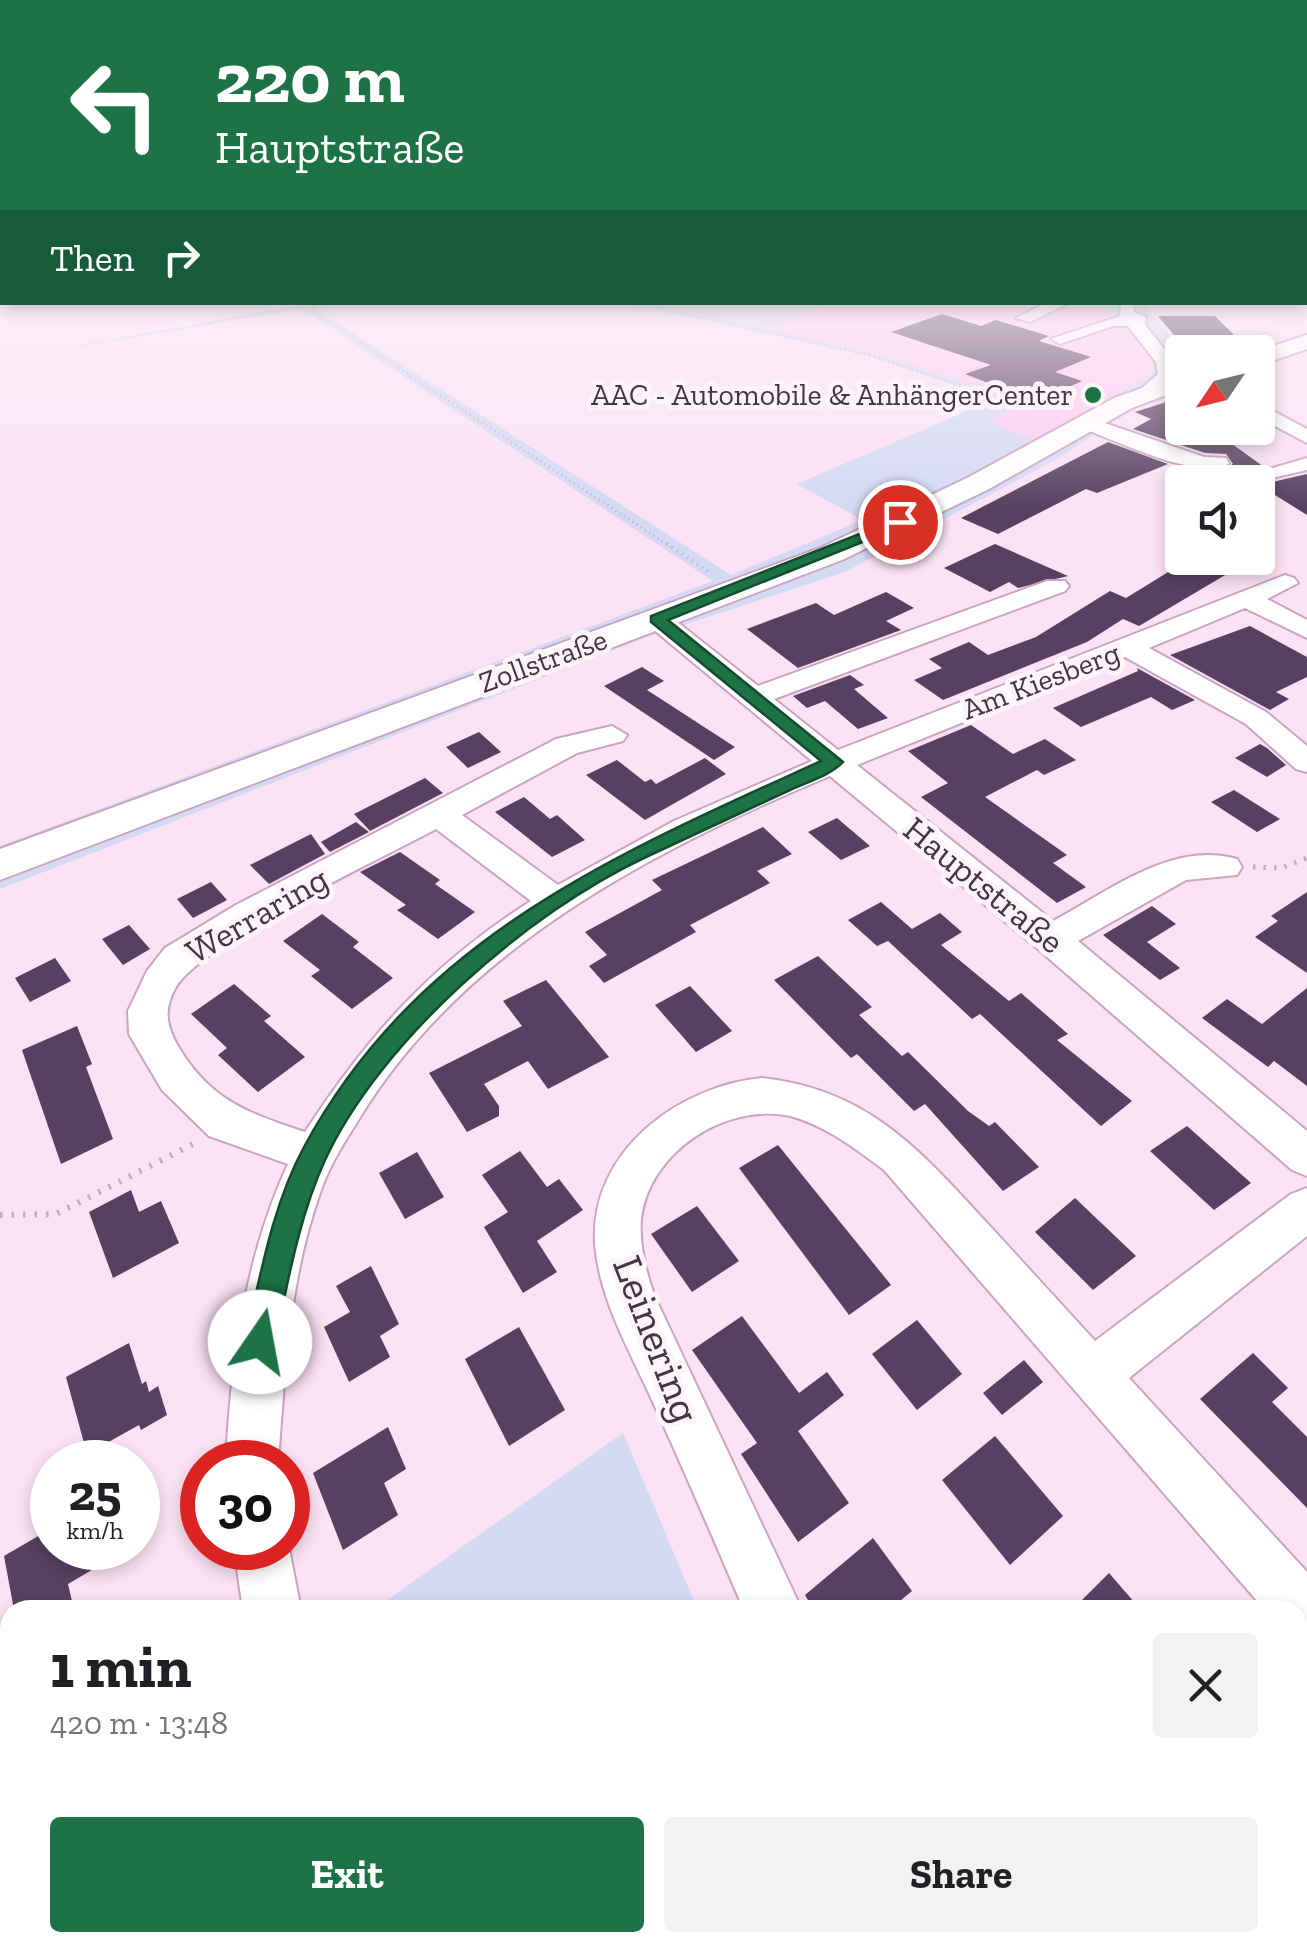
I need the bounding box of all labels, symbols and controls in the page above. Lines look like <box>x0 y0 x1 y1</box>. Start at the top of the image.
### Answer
text: 220 m <box>215 36 405 120</box>
icon: left <box>50 40 180 170</box>
text: Hauptstraße <box>215 121 464 175</box>
icon: right <box>154 230 209 285</box>
text: Then <box>50 235 134 281</box>
north arrow <box>1165 335 1275 445</box>
map controls <box>1165 335 1275 575</box>
place label: AAC - Automobile & AnhängerCenter <box>591 377 1073 413</box>
marker: AAC - Automobile & AnhängerCenter <box>1082 384 1104 406</box>
button: sound <box>1165 465 1275 575</box>
pin <box>858 480 943 565</box>
icon: arrive <box>873 495 928 550</box>
street label: Zollstraße <box>474 621 612 701</box>
street label: Am Kiesberg <box>957 634 1125 728</box>
street label: Hauptstraße <box>895 808 1073 962</box>
street label: Werraring <box>178 857 336 973</box>
street label: Leinering <box>602 1248 712 1430</box>
position arrow <box>208 1290 312 1394</box>
speed limit sign: 30 <box>180 1440 310 1570</box>
text: 25 <box>69 1463 121 1523</box>
text: km/h <box>66 1515 124 1545</box>
text: 1 min <box>50 1630 192 1702</box>
button: close <box>1153 1633 1258 1738</box>
text: 420 m · 13:48 <box>50 1704 228 1742</box>
button: Exit <box>50 1817 644 1932</box>
button: Share <box>664 1817 1258 1932</box>

